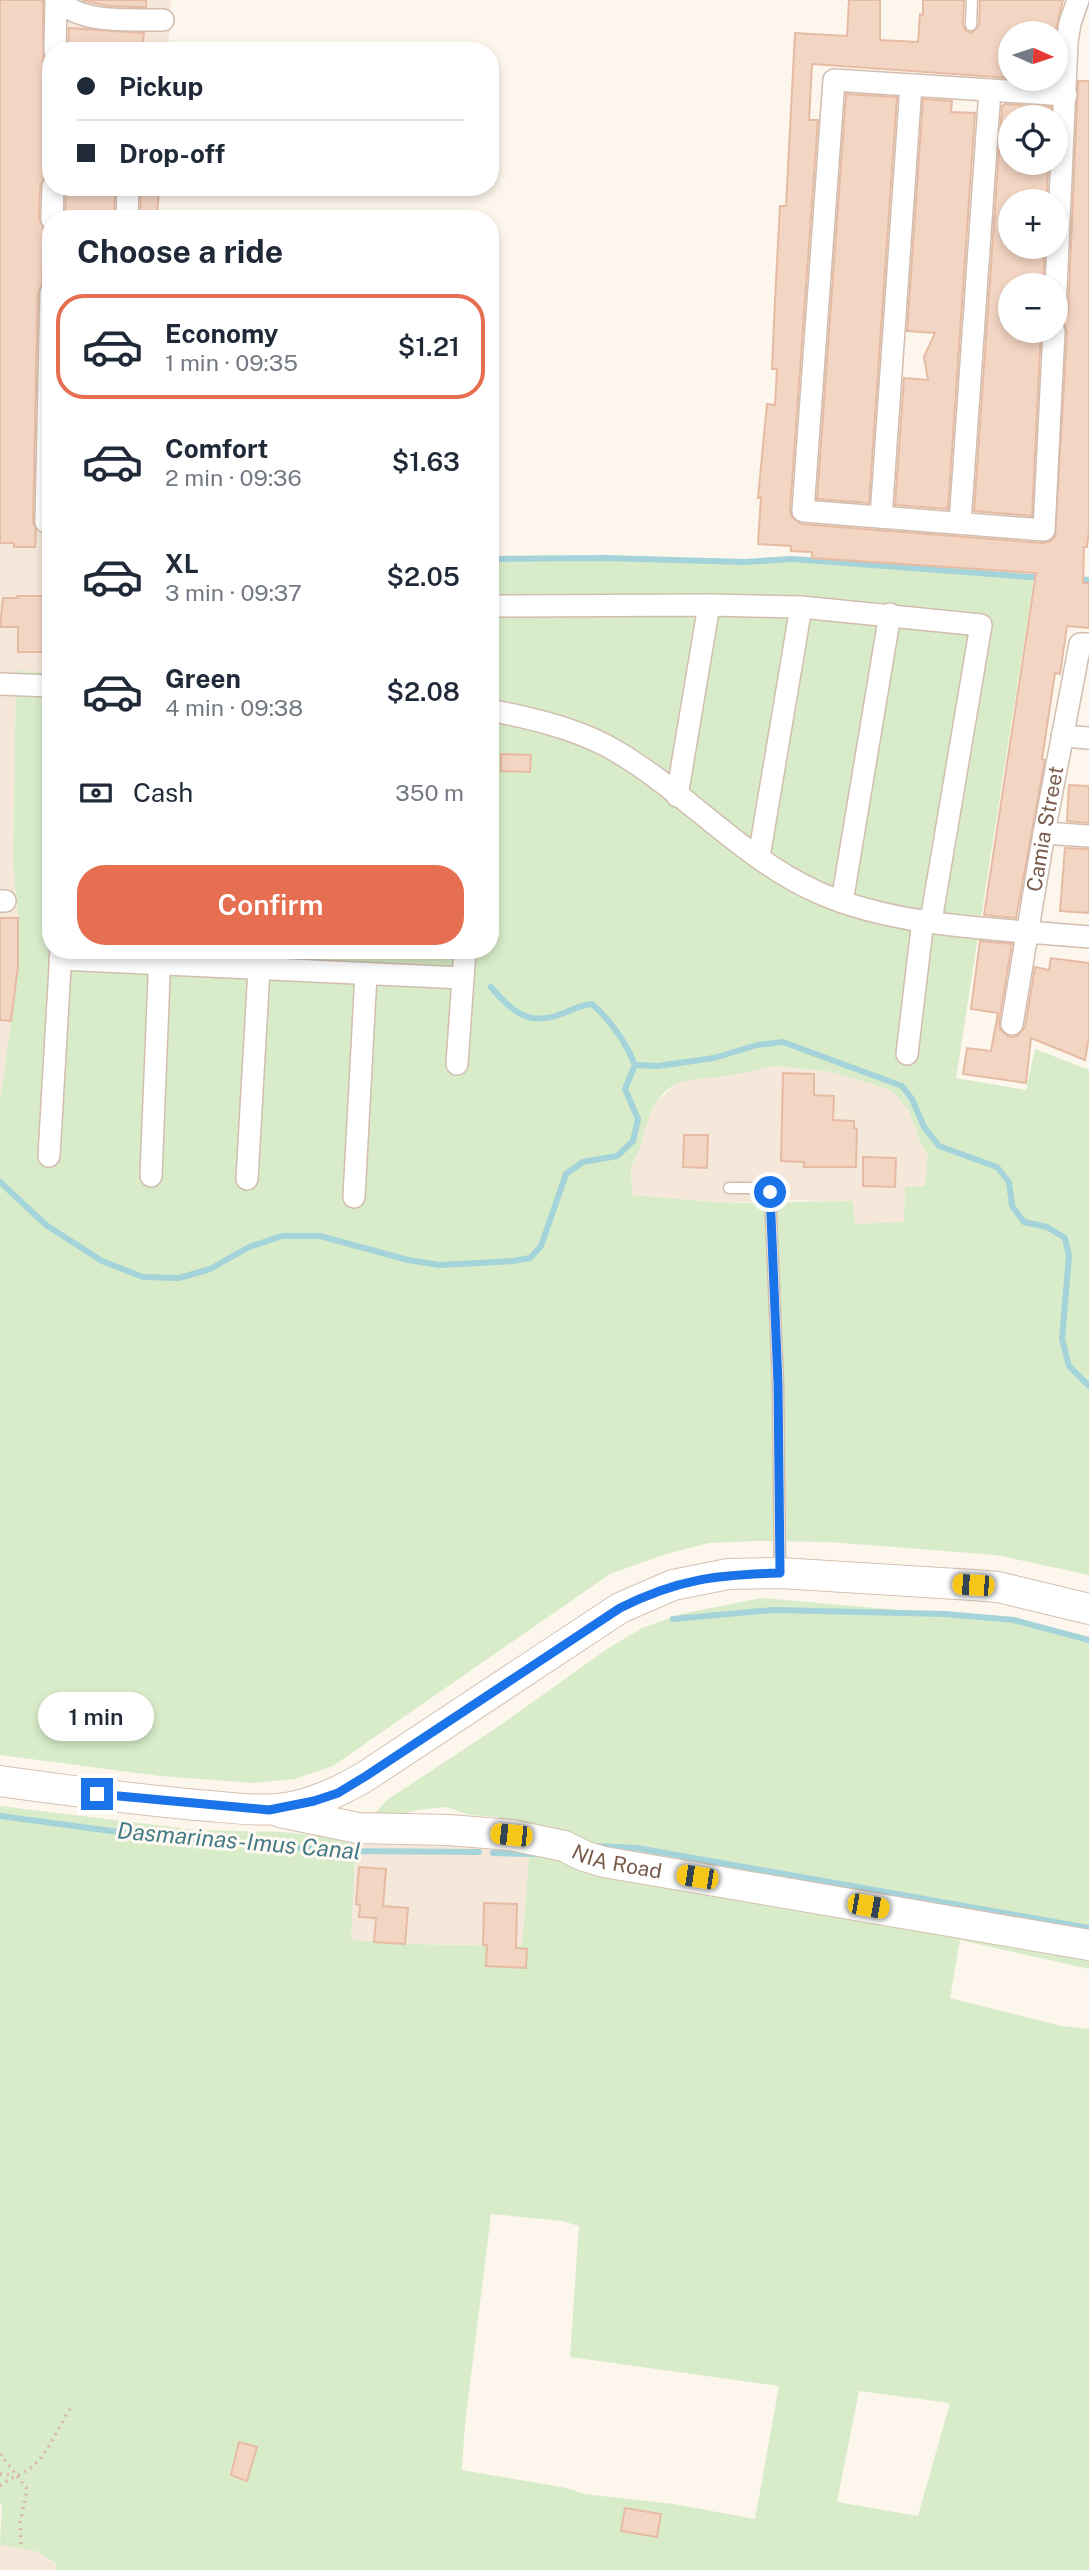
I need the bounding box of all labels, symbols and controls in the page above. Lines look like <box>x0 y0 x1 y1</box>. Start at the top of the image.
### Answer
north arrow <box>998 21 1068 91</box>
map controls <box>998 21 1068 343</box>
text: Pickup <box>119 71 203 102</box>
button: locate <box>998 105 1068 175</box>
text: Drop-off <box>119 138 225 169</box>
button: + <box>998 189 1068 259</box>
text: Choose a ride <box>77 233 283 270</box>
button: − <box>998 273 1068 343</box>
icon: car <box>81 315 144 378</box>
text: Economy <box>165 318 278 349</box>
text: $1.21 <box>398 331 460 362</box>
text: 1 min · 09:35 <box>165 349 298 376</box>
icon: car <box>81 430 144 493</box>
text: Comfort <box>165 433 268 464</box>
text: $1.63 <box>392 446 460 477</box>
text: 2 min · 09:36 <box>165 464 302 491</box>
icon: car <box>81 545 144 608</box>
text: XL <box>165 548 199 579</box>
text: $2.05 <box>387 561 460 592</box>
text: 3 min · 09:37 <box>165 579 302 606</box>
icon: car <box>81 660 144 723</box>
text: Green <box>165 663 241 694</box>
text: $2.08 <box>387 676 460 707</box>
text: 4 min · 09:38 <box>165 694 303 721</box>
street label: Camia Street <box>1021 764 1069 894</box>
icon: cash <box>77 774 115 812</box>
text: Cash <box>133 777 193 808</box>
text: 350 m <box>395 779 464 806</box>
button: Confirm <box>77 865 464 945</box>
route start <box>754 1176 786 1208</box>
car <box>952 1573 995 1597</box>
callout: 1 min <box>39 1692 155 1742</box>
text: 1 min <box>69 1703 123 1730</box>
route end <box>81 1778 113 1810</box>
water label: Dasmarinas-Imus Canal <box>116 1816 362 1865</box>
car <box>490 1822 533 1848</box>
street label: NIA Road <box>568 1839 664 1884</box>
car <box>675 1863 720 1891</box>
car <box>846 1892 891 1920</box>

